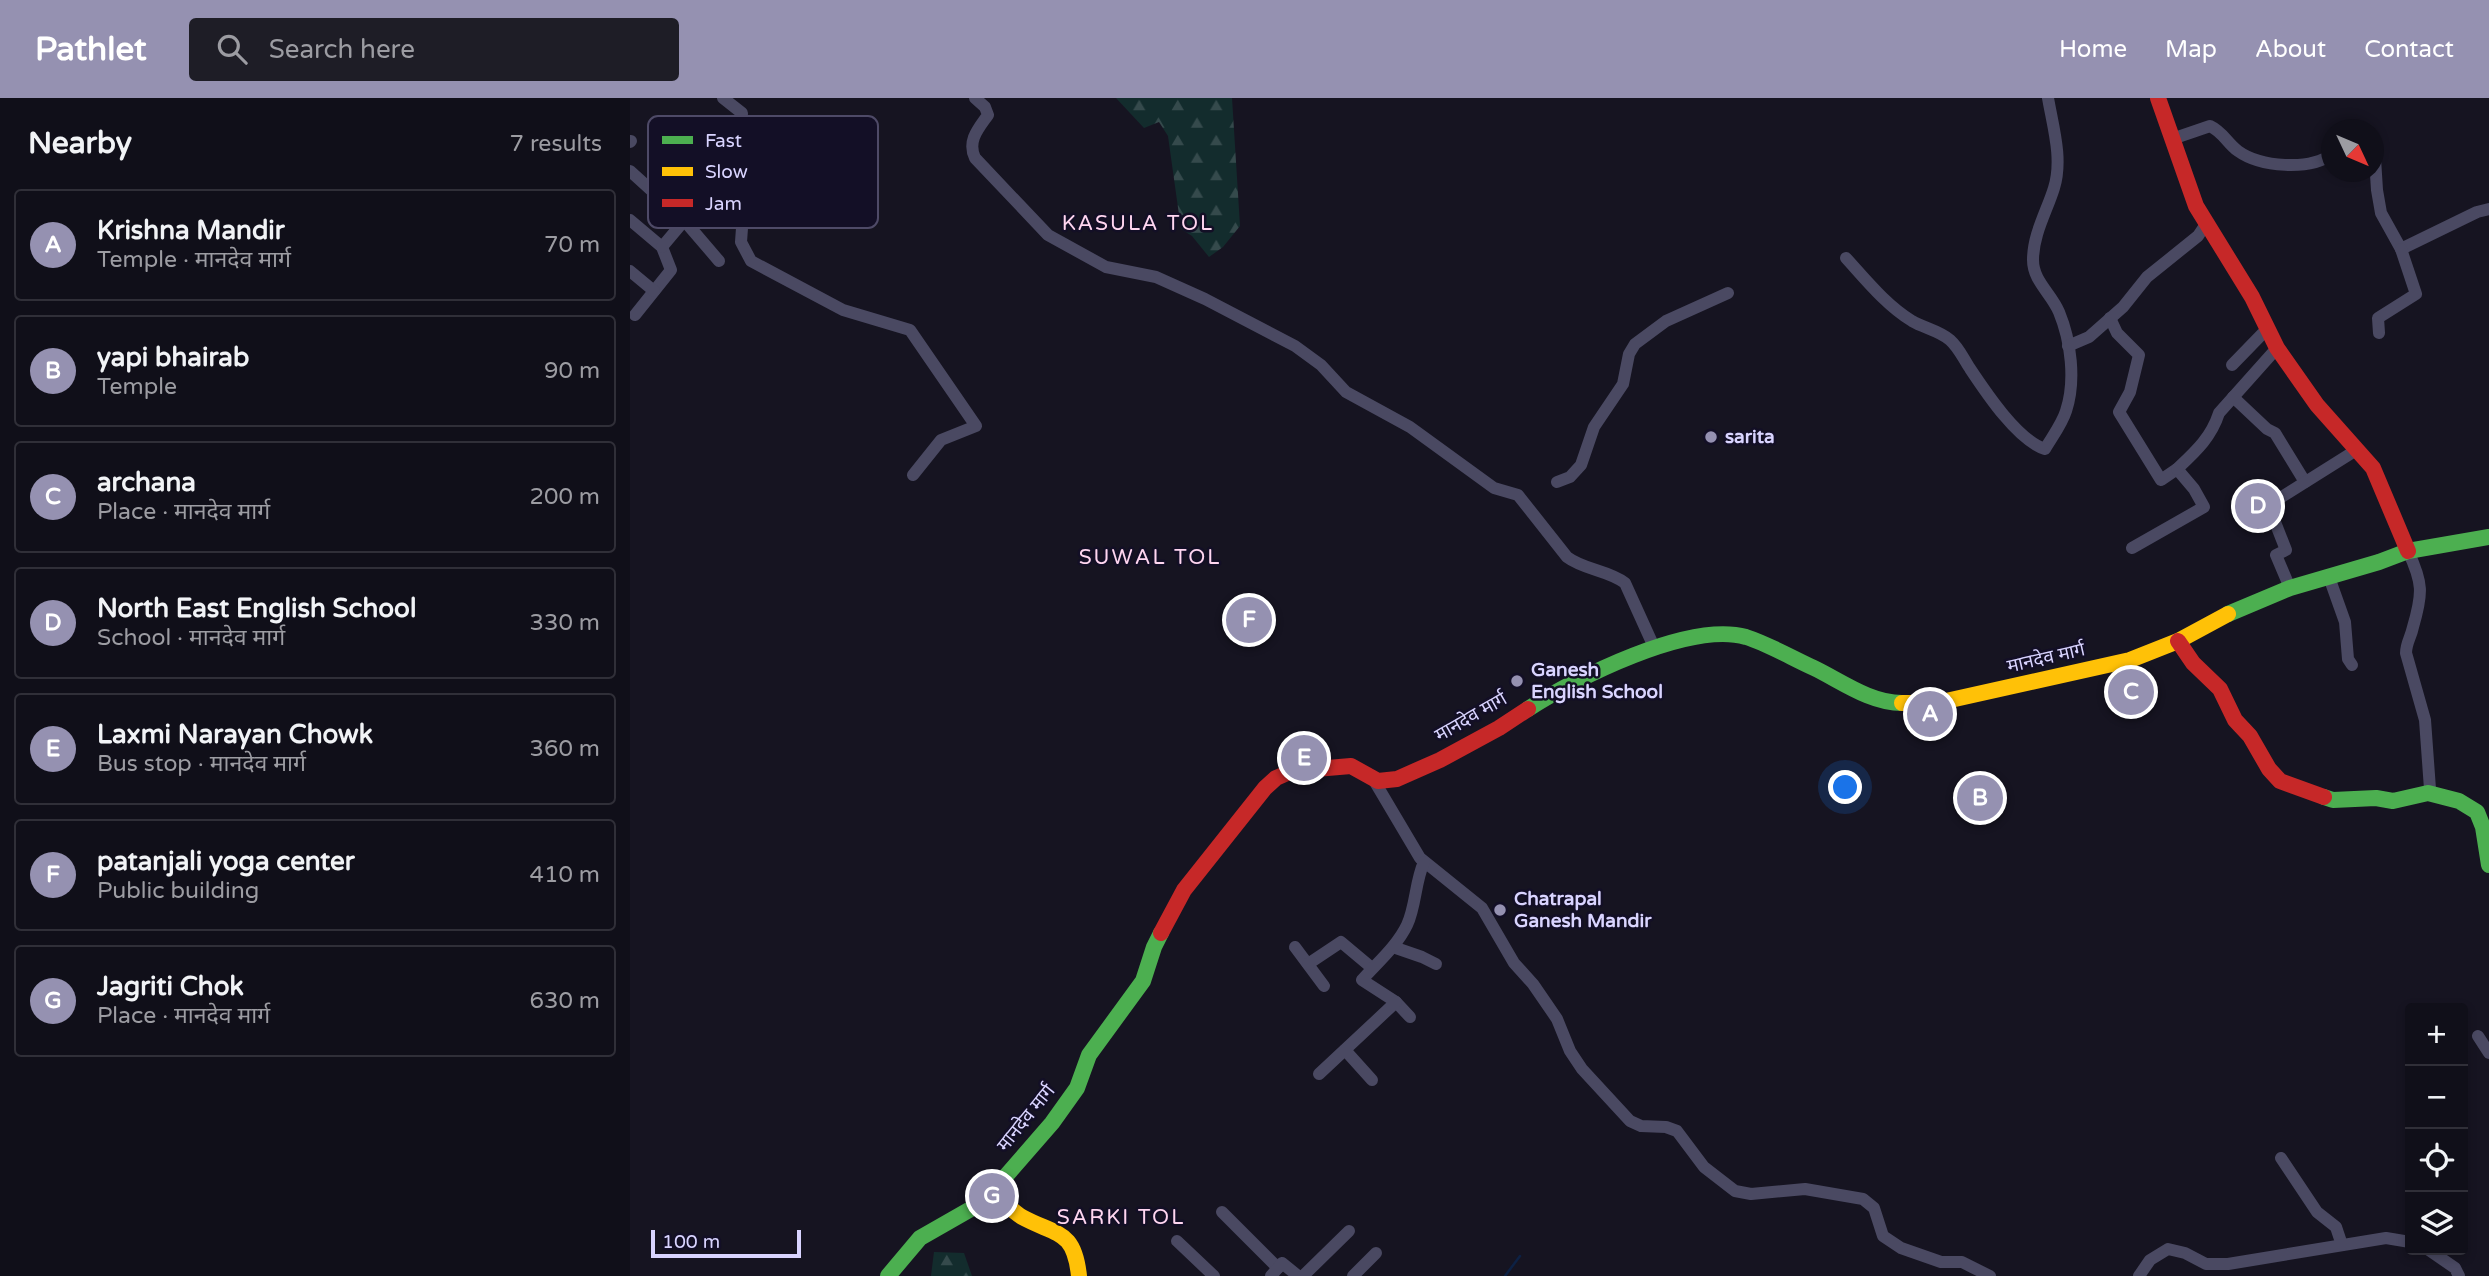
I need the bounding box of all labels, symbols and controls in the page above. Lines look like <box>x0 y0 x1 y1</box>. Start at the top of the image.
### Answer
search box <box>189 18 679 81</box>
text: Pathlet <box>35 30 147 69</box>
icon: search <box>213 30 251 68</box>
text: Search here <box>269 34 415 65</box>
text: Home <box>2059 35 2127 64</box>
text: Map <box>2165 35 2217 64</box>
text: About <box>2255 35 2326 64</box>
text: Contact <box>2364 35 2454 64</box>
legend <box>648 116 878 228</box>
north arrow <box>2321 119 2384 182</box>
text: Nearby <box>28 125 132 162</box>
text: 7 results <box>509 130 602 158</box>
text: Fast <box>705 130 742 152</box>
text: Slow <box>705 161 748 183</box>
text: Jam <box>705 193 742 215</box>
district label: KASULA TOL <box>1062 211 1214 236</box>
text: Krishna Mandir <box>97 215 285 246</box>
text: A <box>44 231 62 259</box>
text: 70 m <box>544 231 600 259</box>
text: Temple · मानदेव मार्ग <box>97 246 291 274</box>
text: yapi bhairab <box>97 342 249 373</box>
text: B <box>45 357 61 385</box>
text: 90 m <box>544 357 600 385</box>
text: Temple <box>97 373 177 401</box>
place label: sarita <box>1725 426 1775 448</box>
marker: sarita <box>1703 429 1719 445</box>
text: archana <box>97 467 196 498</box>
pin: D <box>2235 480 2281 532</box>
text: C <box>45 483 61 511</box>
text: 200 m <box>530 483 600 511</box>
text: Place · मानदेव मार्ग <box>97 498 270 526</box>
district label: SUWAL TOL <box>1079 545 1221 570</box>
text: North East English School <box>97 593 416 624</box>
pin: F <box>1226 594 1272 646</box>
text: D <box>44 609 62 637</box>
text: 330 m <box>530 609 600 637</box>
text: School · मानदेव मार्ग <box>97 624 285 652</box>
street label: मानदेव मार्ग <box>2005 637 2088 678</box>
place label: Ganesh English School <box>1531 659 1663 704</box>
pin: C <box>2108 666 2154 718</box>
marker: Ganesh English School <box>1509 673 1525 689</box>
street label: मानदेव मार्ग <box>1431 686 1512 746</box>
pin: A <box>1907 688 1953 740</box>
text: Laxmi Narayan Chowk <box>97 719 373 750</box>
pin: E <box>1281 732 1327 784</box>
text: E <box>46 735 60 763</box>
text: 360 m <box>530 735 600 763</box>
text: Bus stop · मानदेव मार्ग <box>97 750 306 778</box>
your location <box>1828 770 1862 804</box>
pin: B <box>1957 772 2003 824</box>
text: patanjali yoga center <box>97 846 355 877</box>
text: F <box>46 861 60 889</box>
text: 410 m <box>530 861 600 889</box>
text: Public building <box>97 877 259 905</box>
place label: Chatrapal Ganesh Mandir <box>1514 888 1652 932</box>
marker: Chatrapal Ganesh Mandir <box>1492 902 1508 918</box>
text: Jagriti Chok <box>97 971 244 1002</box>
text: G <box>44 987 62 1015</box>
text: 630 m <box>530 987 600 1015</box>
text: Place · मानदेव मार्ग <box>97 1002 270 1030</box>
map controls <box>2405 1003 2468 1255</box>
button: + <box>2405 1003 2468 1066</box>
button: − <box>2405 1066 2468 1129</box>
street label: मानदेव मार्ग <box>992 1079 1060 1156</box>
button: locate <box>2405 1129 2468 1192</box>
pin: G <box>969 1170 1015 1222</box>
button: layers <box>2405 1192 2468 1255</box>
district label: SARKI TOL <box>1057 1205 1185 1230</box>
scale bar <box>651 1227 802 1259</box>
text: 100 m <box>662 1231 720 1253</box>

